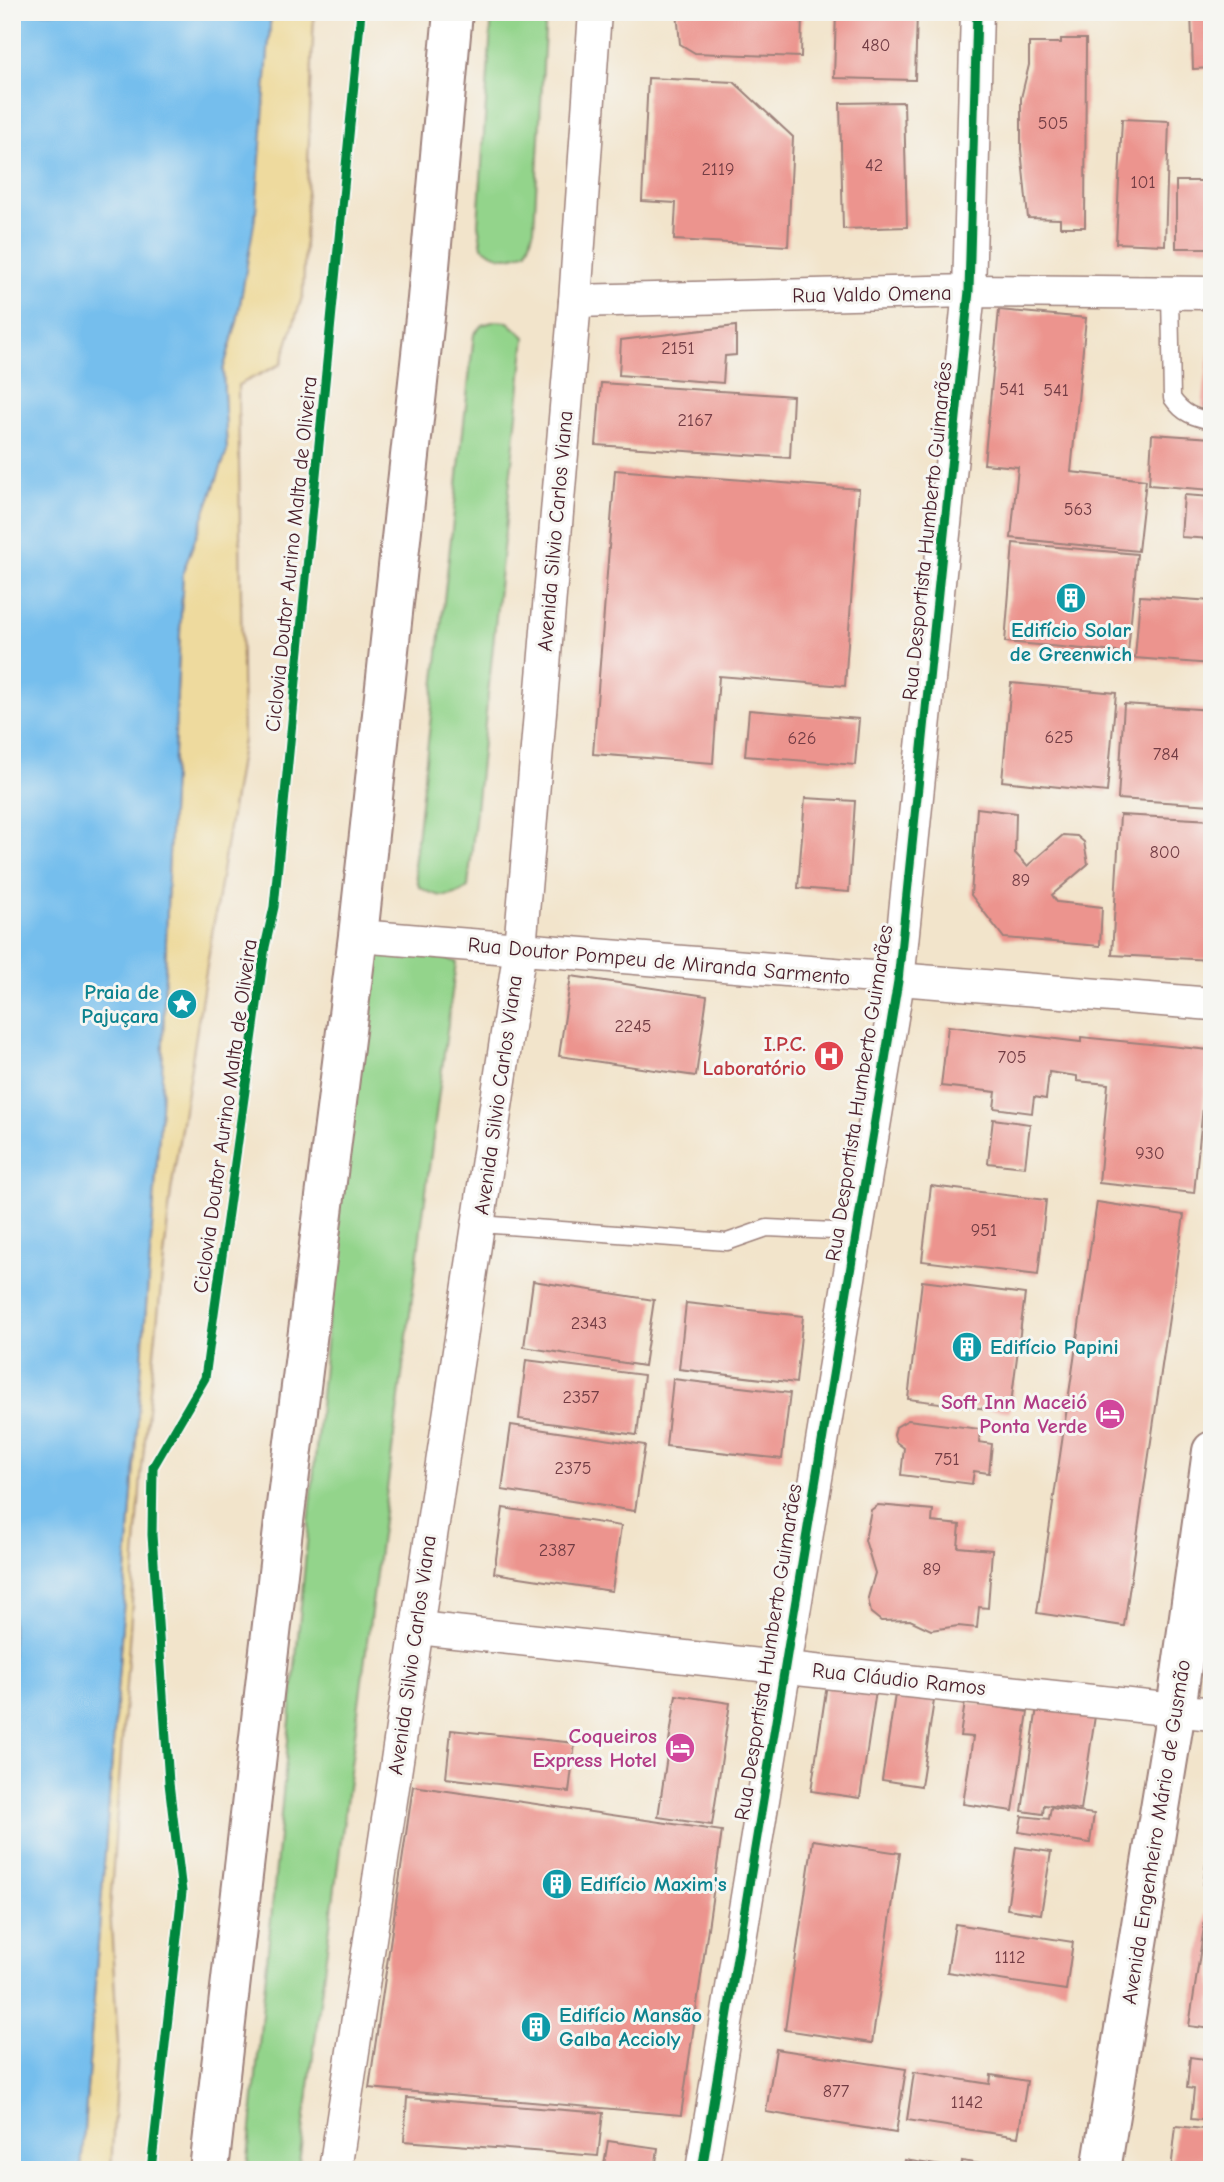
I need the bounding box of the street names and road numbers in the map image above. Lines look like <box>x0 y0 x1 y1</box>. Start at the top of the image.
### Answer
street label: Rua Valdo Omena <box>792 281 952 307</box>
street label: Rua Desportista Humberto Guimarães <box>897 360 957 702</box>
street label: Ciclovia Doutor Aurino Malta de Oliveira <box>260 375 322 733</box>
street label: Avenida Silvio Carlos Viana <box>533 410 577 652</box>
street label: Rua Desportista Humberto Guimarães <box>821 923 897 1263</box>
street label: Rua Doutor Pompeu de Miranda Sarmento <box>467 932 851 990</box>
street label: Ciclovia Doutor Aurino Malta de Oliveira <box>188 937 262 1295</box>
street label: Avenida Silvio Carlos Viana <box>469 974 527 1216</box>
street label: Rua Desportista Humberto Guimarães <box>730 1482 806 1822</box>
street label: Avenida Silvio Carlos Viana <box>383 1534 441 1776</box>
street label: Rua Cláudio Ramos <box>811 1658 987 1700</box>
street label: Avenida Engenheiro Mário de Gusmão <box>1117 1658 1195 2006</box>

